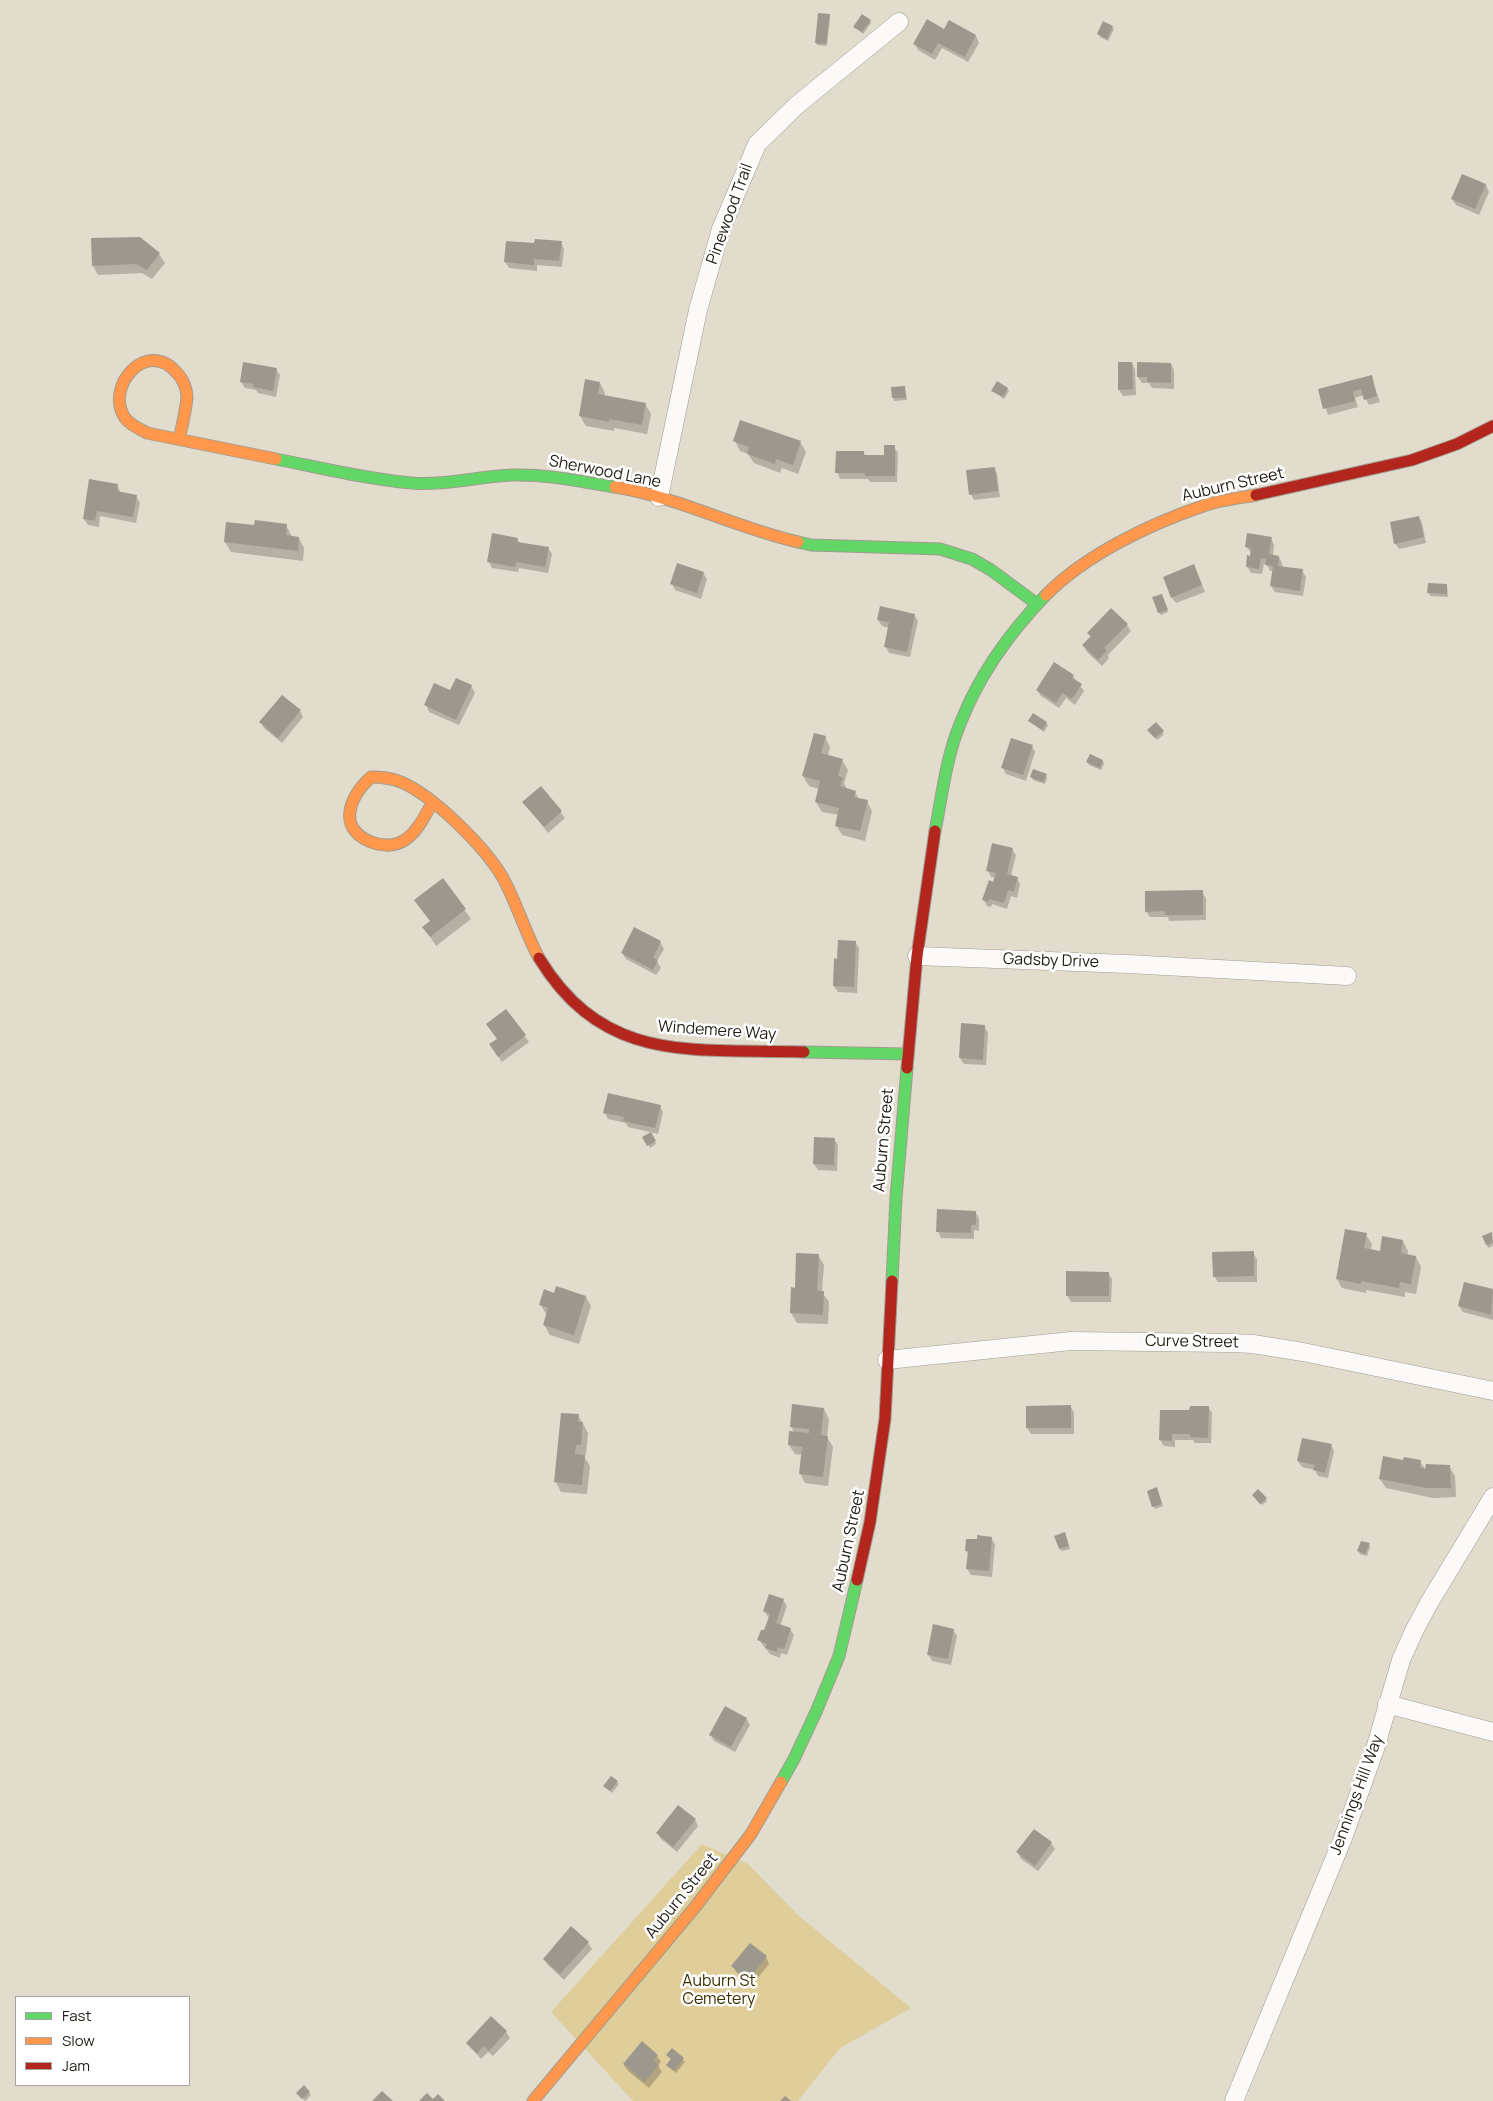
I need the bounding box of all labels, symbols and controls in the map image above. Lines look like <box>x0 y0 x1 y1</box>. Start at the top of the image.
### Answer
street label: Pinewood Trail <box>703 161 757 267</box>
street label: Sherwood Lane <box>547 452 663 492</box>
street label: Auburn Street <box>1180 464 1286 506</box>
street label: Gadsby Drive <box>1003 950 1099 972</box>
street label: Windemere Way <box>657 1017 777 1045</box>
street label: Auburn Street <box>870 1087 898 1193</box>
street label: Curve Street <box>1145 1332 1239 1352</box>
street label: Auburn Street <box>829 1488 869 1594</box>
street label: Jennings Hill Way <box>1326 1732 1388 1858</box>
street label: Auburn Street <box>642 1850 722 1942</box>
park label: Auburn St Cemetery <box>682 1972 756 2010</box>
legend <box>15 1996 190 2086</box>
text: Fast <box>62 2005 91 2026</box>
text: Slow <box>62 2030 95 2051</box>
text: Jam <box>62 2055 90 2076</box>

